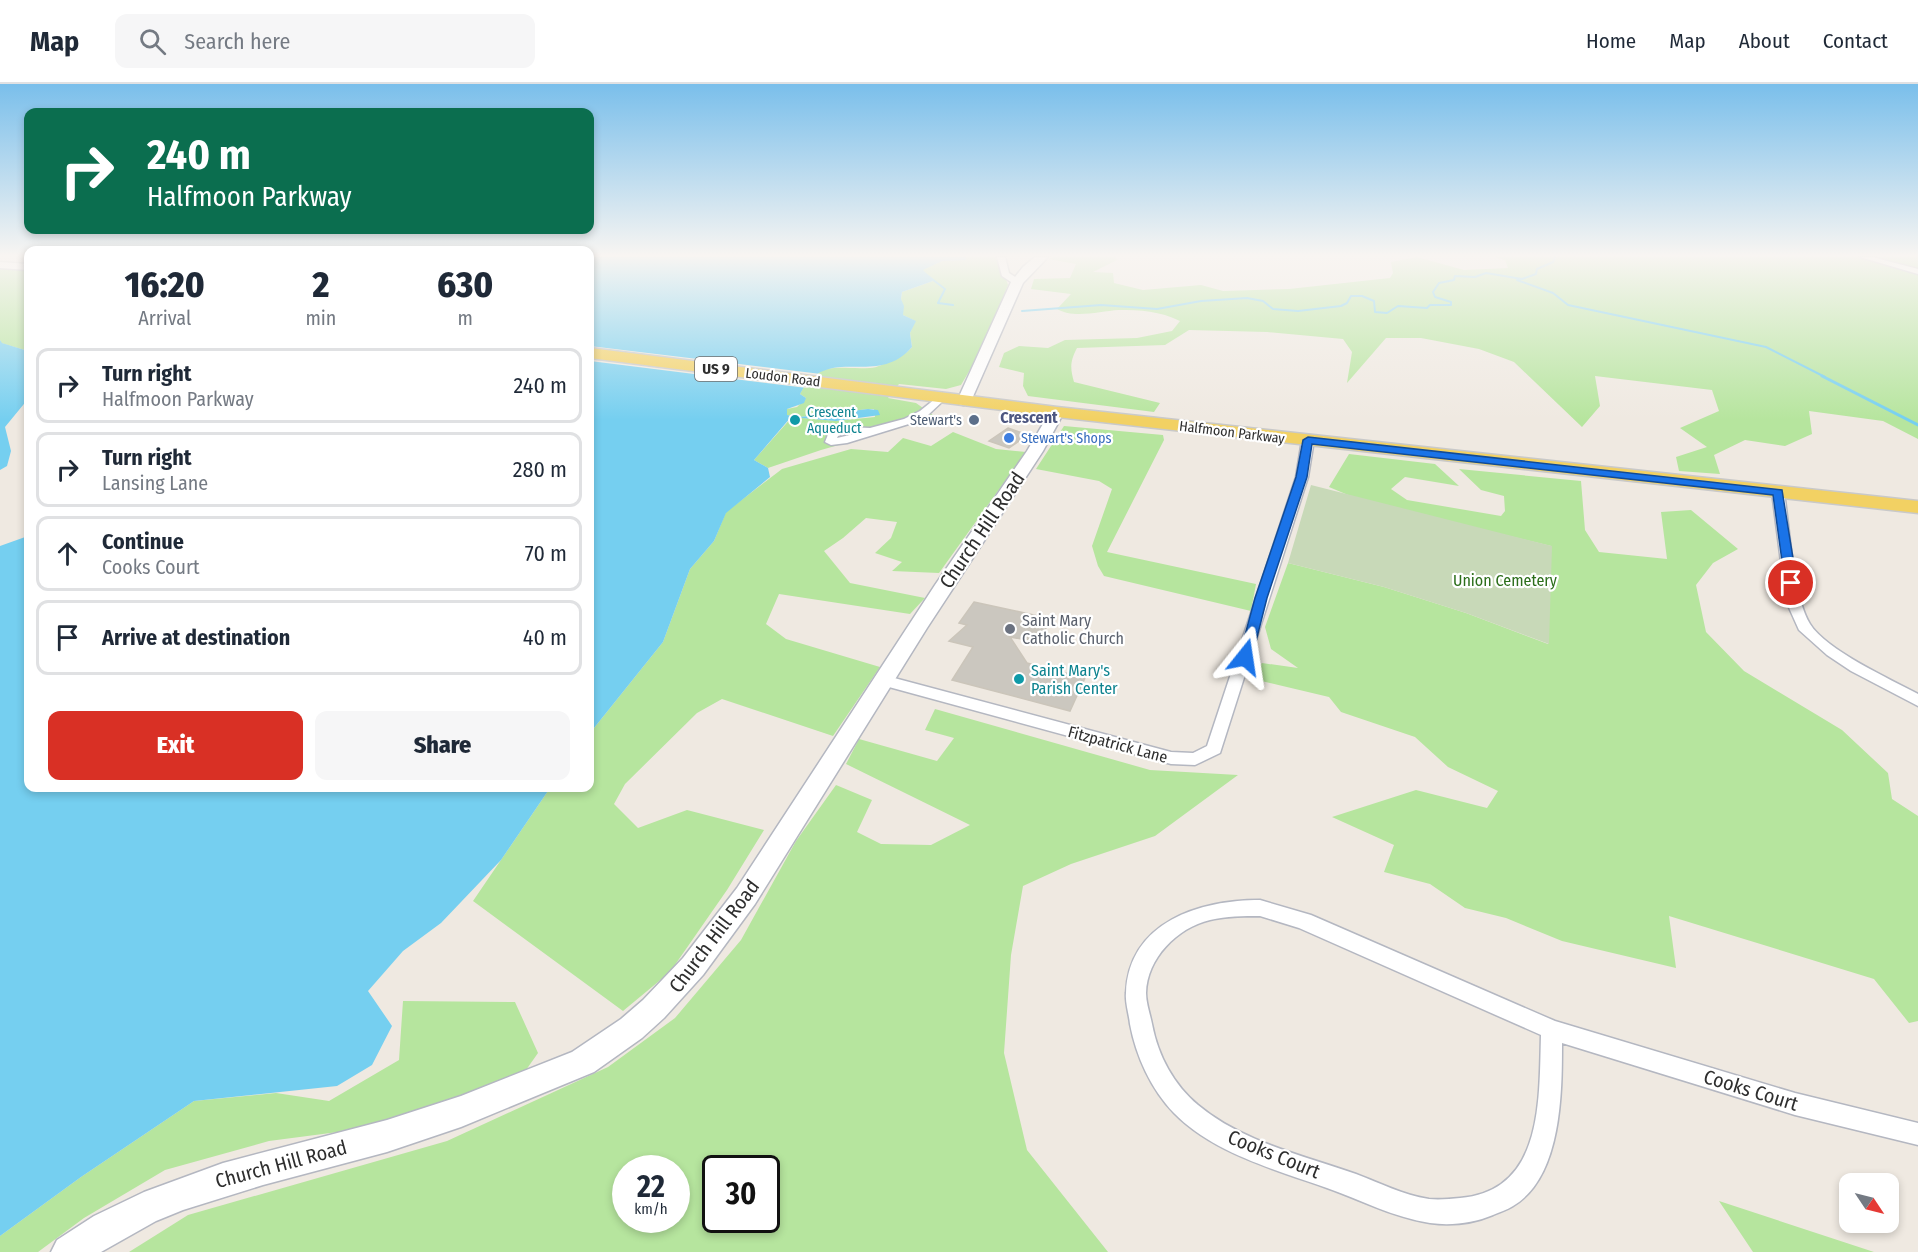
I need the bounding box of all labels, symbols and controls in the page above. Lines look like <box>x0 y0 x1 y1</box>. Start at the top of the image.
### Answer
search box <box>115 14 535 68</box>
text: Map <box>30 25 79 58</box>
icon: search <box>136 25 169 58</box>
text: Search here <box>184 28 290 55</box>
text: Home <box>1586 28 1636 54</box>
text: Map <box>1669 28 1706 54</box>
text: About <box>1739 28 1790 54</box>
text: Contact <box>1823 28 1888 54</box>
text: 240 m <box>147 130 251 180</box>
icon: right <box>48 132 126 210</box>
text: Halfmoon Parkway <box>147 181 352 213</box>
text: 16:20 <box>125 263 205 307</box>
text: 2 <box>312 263 329 307</box>
text: 630 <box>437 263 493 307</box>
text: Arrival <box>138 306 191 330</box>
text: min <box>305 306 336 330</box>
text: m <box>457 306 473 330</box>
road number: US 9 <box>695 357 737 381</box>
text: Turn right <box>102 360 191 387</box>
street label: Loudon Road <box>745 364 821 391</box>
icon: right <box>51 369 84 402</box>
text: 240 m <box>514 372 567 399</box>
text: Halfmoon Parkway <box>102 387 254 411</box>
place label: Crescent Aqueduct <box>807 404 862 437</box>
district label: Crescent <box>1000 408 1058 427</box>
place label: Stewart's <box>910 412 962 429</box>
marker: Crescent Aqueduct <box>788 413 802 427</box>
marker: Stewart's <box>967 413 981 427</box>
street label: Halfmoon Parkway <box>1178 418 1286 447</box>
place label: Stewart's Shops <box>1021 430 1111 447</box>
marker: Stewart's Shops <box>1002 431 1016 445</box>
text: Turn right <box>102 444 191 471</box>
icon: right <box>51 453 84 486</box>
text: 280 m <box>513 456 567 483</box>
street label: Church Hill Road <box>934 467 1030 593</box>
text: Lansing Lane <box>102 471 208 495</box>
text: Continue <box>102 528 184 555</box>
icon: ahead <box>51 537 84 570</box>
text: 70 m <box>525 540 567 567</box>
text: Cooks Court <box>102 555 200 579</box>
pin <box>1765 557 1816 608</box>
icon: arrive <box>1774 566 1807 599</box>
park label: Union Cemetery <box>1453 571 1558 590</box>
place label: Saint Mary Catholic Church <box>1022 611 1124 648</box>
icon: arrive <box>51 621 84 654</box>
marker: Saint Mary Catholic Church <box>1003 622 1017 636</box>
text: Arrive at destination <box>102 624 290 651</box>
text: 40 m <box>523 624 567 651</box>
position arrow <box>1213 625 1277 689</box>
place label: Saint Mary's Parish Center <box>1031 661 1118 698</box>
marker: Saint Mary's Parish Center <box>1012 672 1026 686</box>
button: Exit <box>48 711 303 780</box>
button: Share <box>315 711 570 780</box>
street label: Fitzpatrick Lane <box>1066 722 1170 767</box>
street label: Church Hill Road <box>664 875 764 997</box>
street label: Cooks Court <box>1701 1064 1802 1116</box>
street label: Cooks Court <box>1224 1125 1324 1184</box>
street label: Church Hill Road <box>213 1135 349 1193</box>
speed limit sign: 30 <box>702 1155 780 1233</box>
text: 22 <box>637 1169 665 1205</box>
north arrow <box>1839 1173 1899 1233</box>
map controls <box>1839 1173 1899 1233</box>
text: km/h <box>634 1200 668 1218</box>

